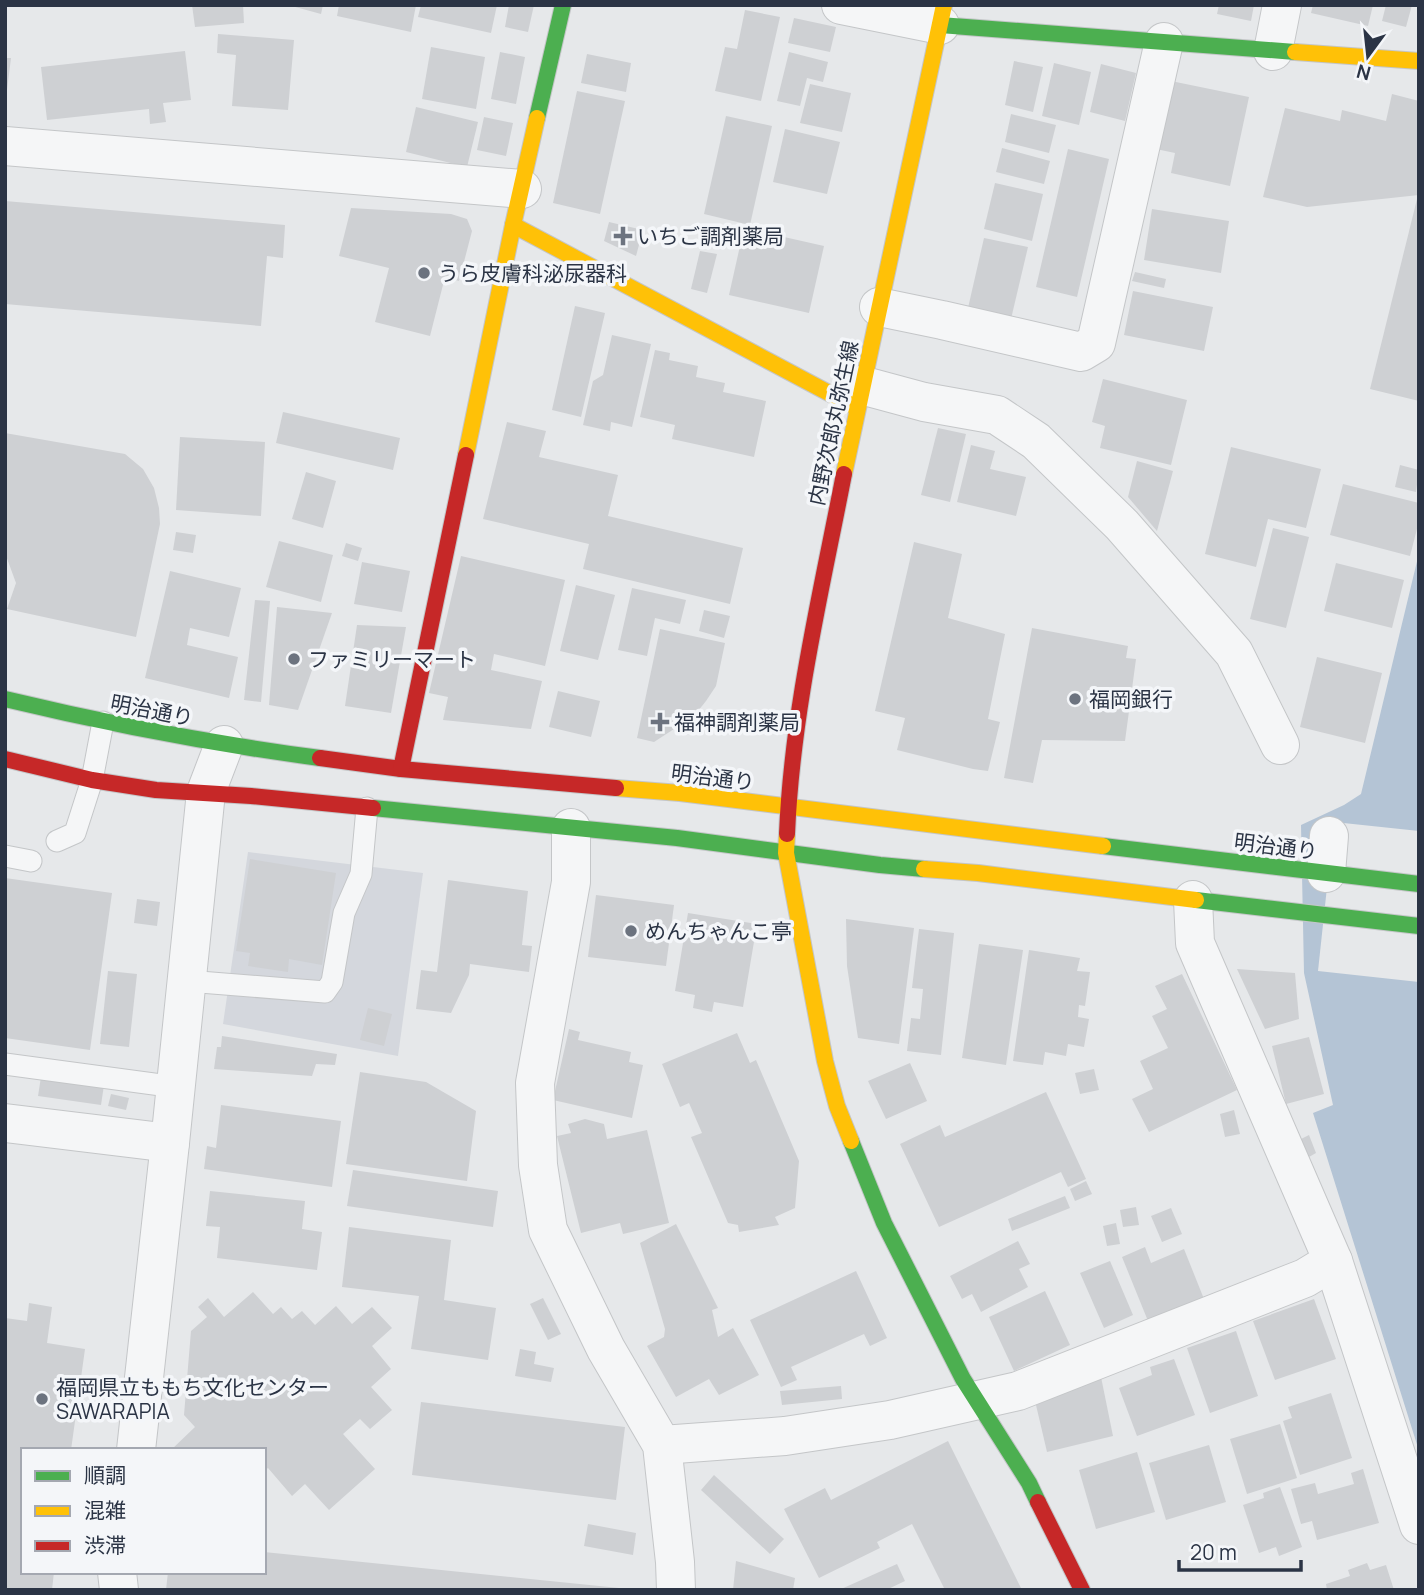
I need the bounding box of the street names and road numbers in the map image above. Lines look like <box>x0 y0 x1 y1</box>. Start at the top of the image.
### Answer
street label: 内野次郎丸弥生線 <box>802 338 864 508</box>
street label: 明治通り <box>108 688 196 732</box>
street label: 明治通り <box>670 758 756 796</box>
street label: 明治通り <box>1233 827 1319 865</box>

